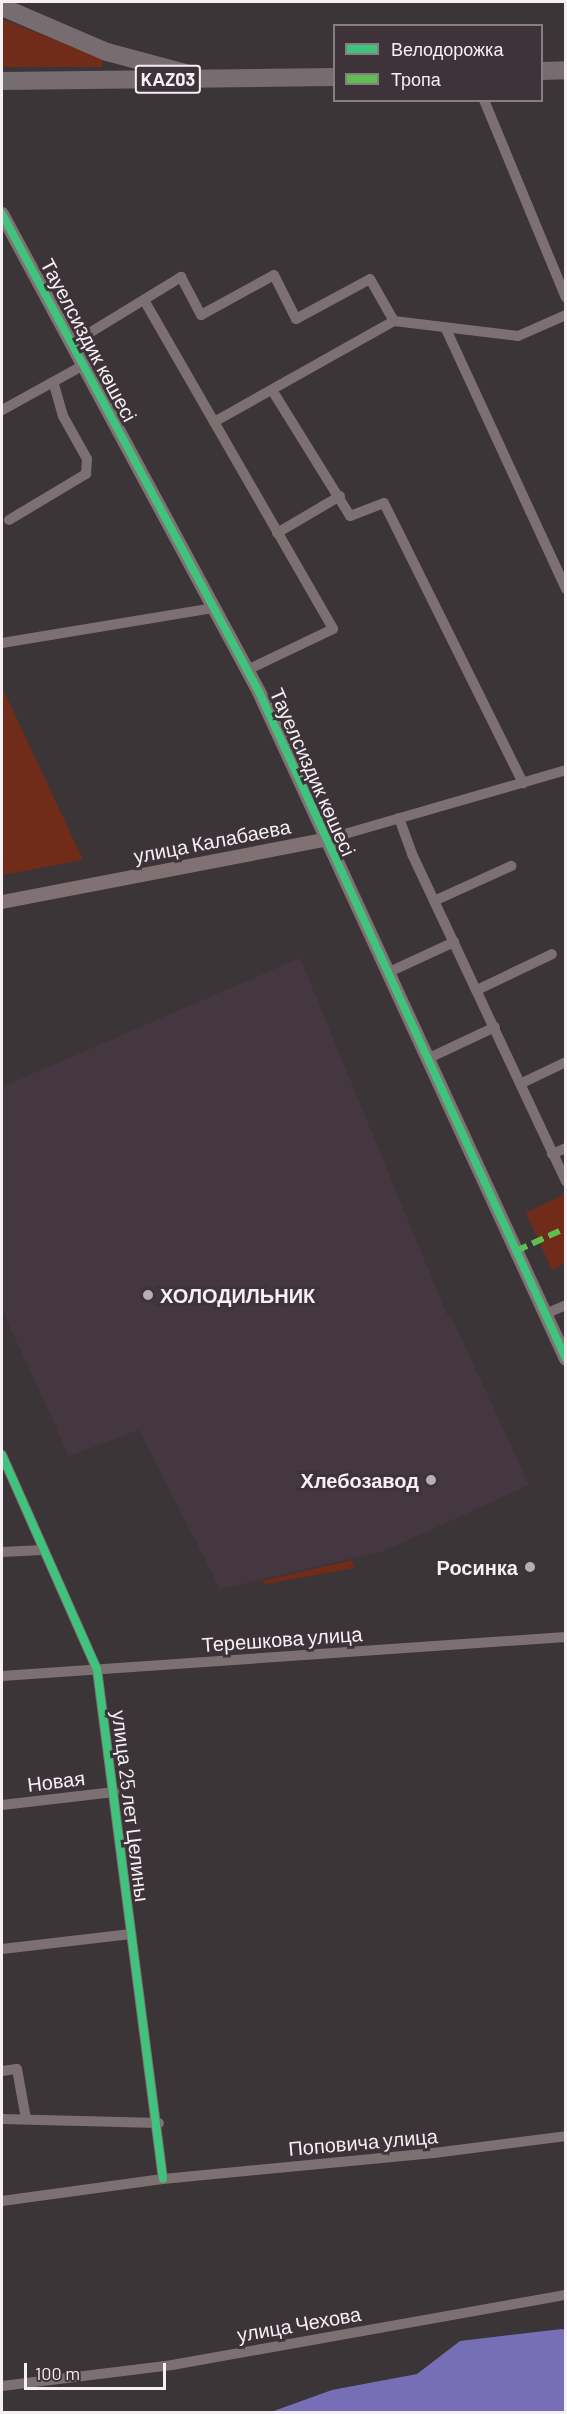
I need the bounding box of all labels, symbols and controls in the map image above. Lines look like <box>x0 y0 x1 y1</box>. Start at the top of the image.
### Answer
legend <box>333 24 543 102</box>
text: Велодорожка <box>391 38 503 60</box>
road number: KАZ03 <box>134 64 202 94</box>
text: Тропа <box>391 68 441 90</box>
street label: Тауелсиздик көшесі <box>36 254 142 426</box>
street label: Тауелсиздик көшесі <box>265 684 361 860</box>
street label: улица Калабаева <box>132 814 292 868</box>
place label: ХОЛОДИЛЬНИК <box>160 1283 315 1307</box>
marker: ХОЛОДИЛЬНИК <box>141 1288 155 1302</box>
place label: Хлебозавод <box>301 1468 419 1492</box>
marker: Хлебозавод <box>424 1473 438 1487</box>
place label: Росинка <box>437 1555 518 1579</box>
marker: Росинка <box>523 1560 537 1574</box>
street label: Терешкова улица <box>201 1621 363 1657</box>
street label: улица 25 лет Целины <box>107 1709 155 1903</box>
street label: Новая <box>26 1766 86 1796</box>
street label: Поповича улица <box>287 2124 439 2160</box>
street label: улица Чехова <box>235 2301 363 2347</box>
scale bar <box>27 2351 170 2389</box>
text: 100 m <box>35 2362 80 2384</box>

